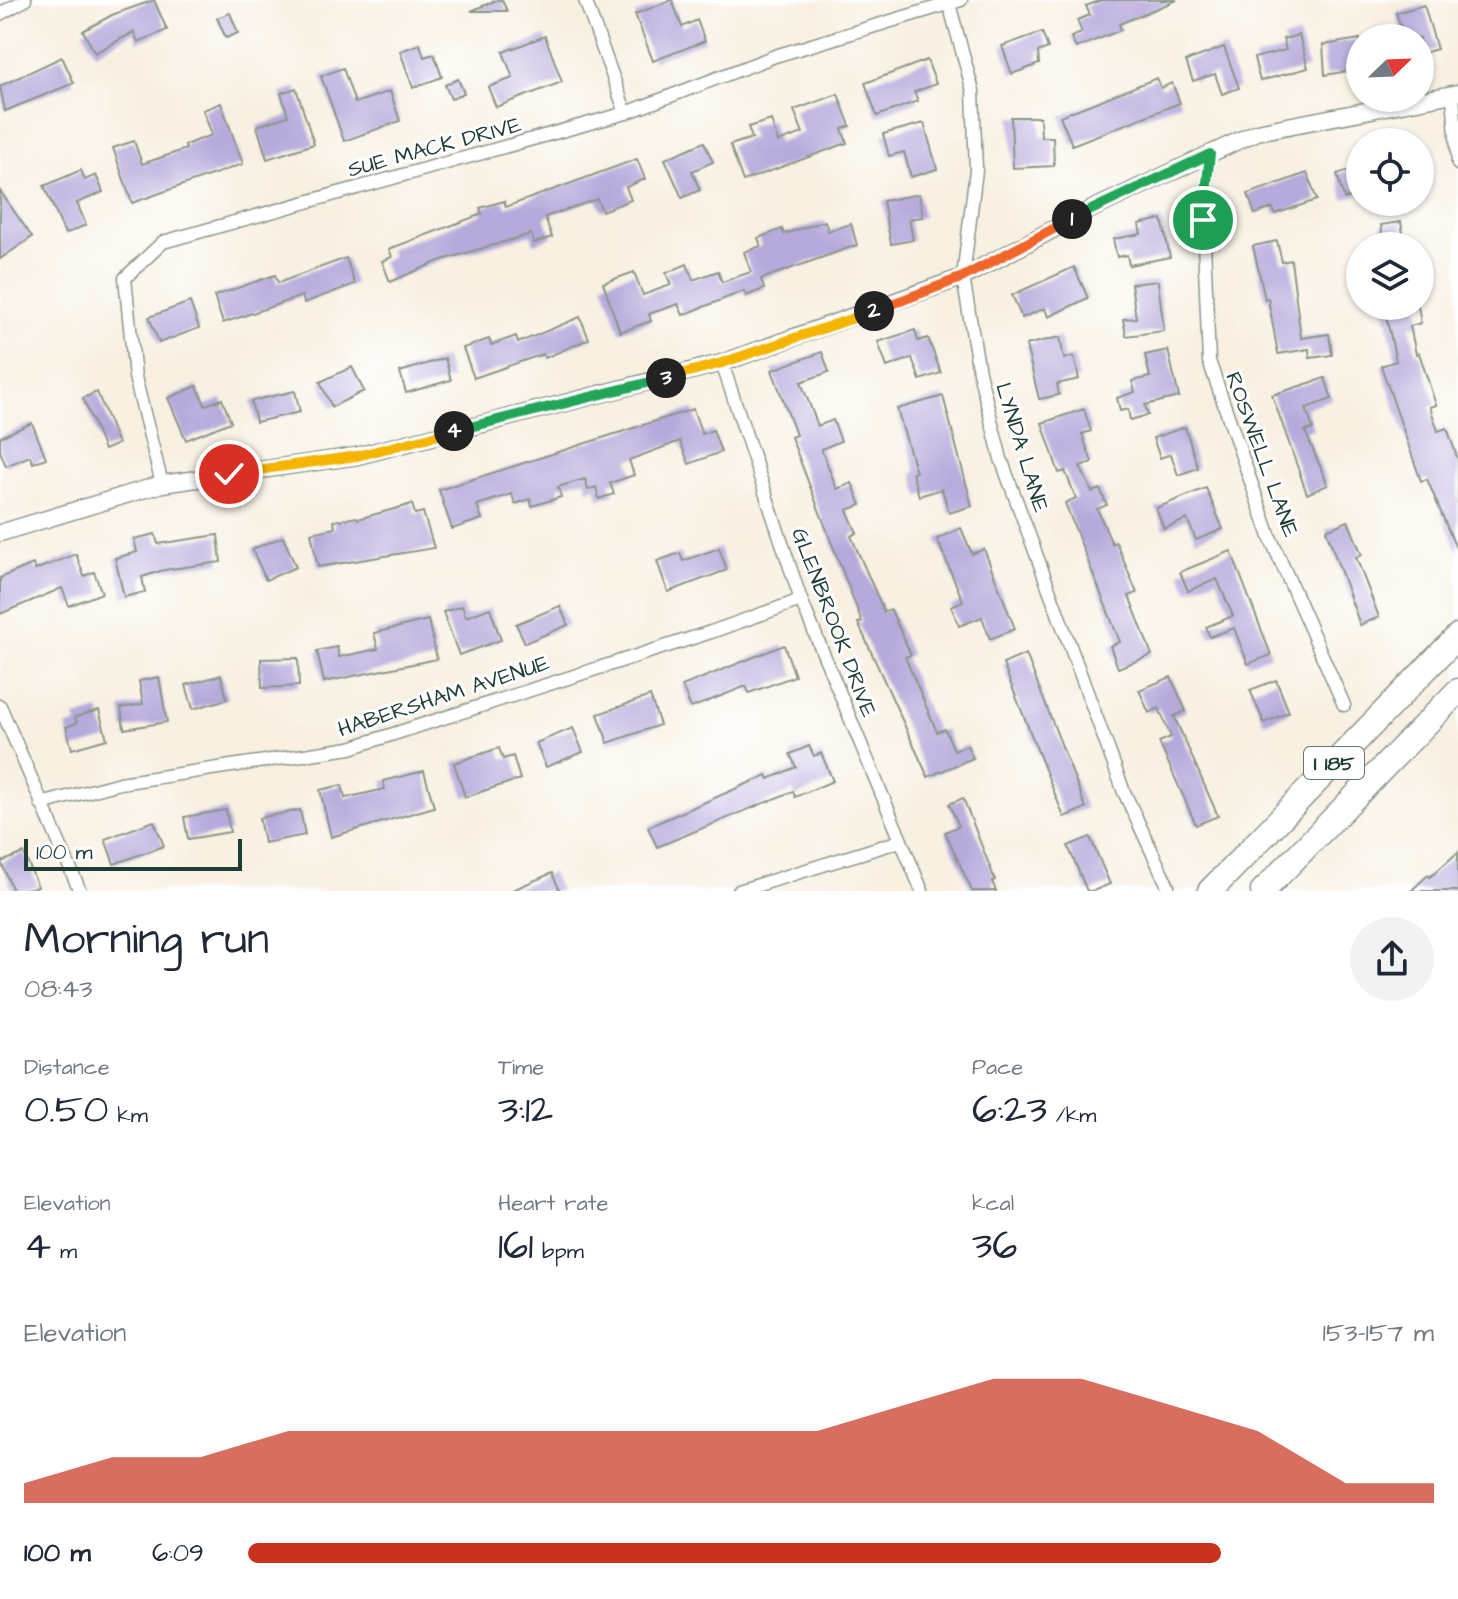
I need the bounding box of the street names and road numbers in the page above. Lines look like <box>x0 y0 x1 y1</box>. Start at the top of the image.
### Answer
street label: SUE MACK DRIVE <box>344 109 525 186</box>
street label: ROSWELL LANE <box>1217 368 1306 541</box>
street label: LYNDA LANE <box>987 379 1056 516</box>
street label: GLENBROOK DRIVE <box>783 523 884 722</box>
street label: HABERSHAM AVENUE <box>334 648 553 745</box>
road number: I 185 <box>1304 747 1364 779</box>

